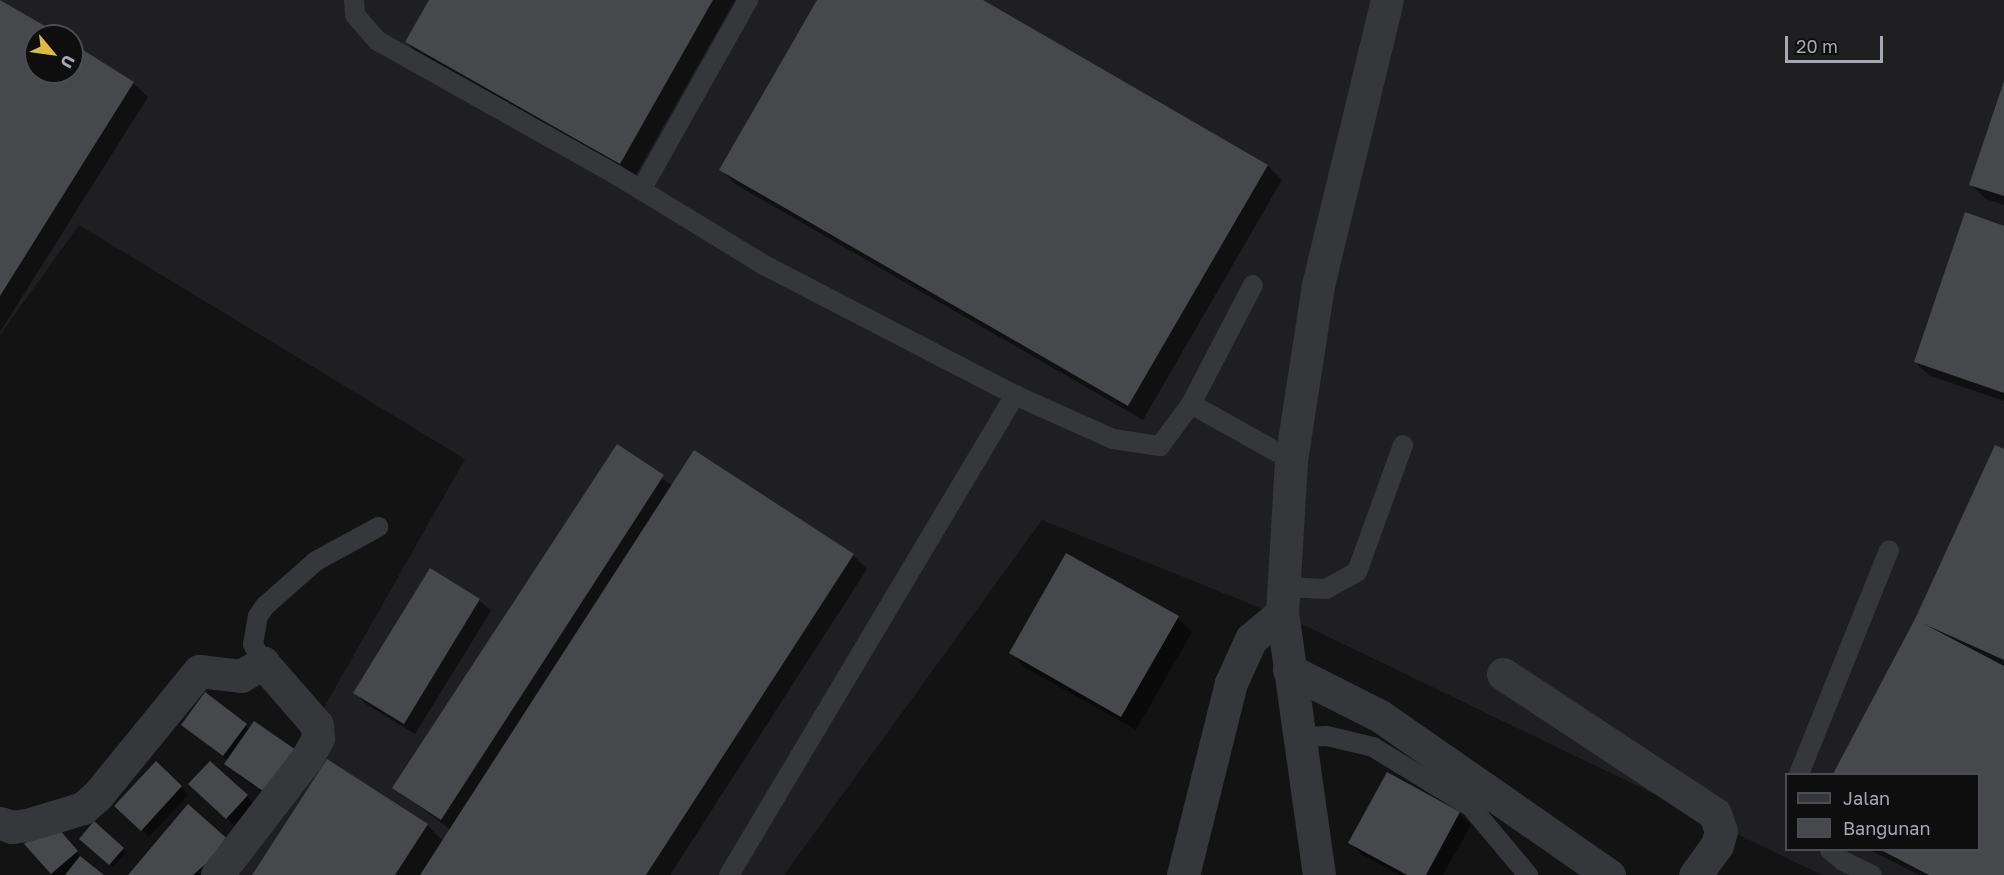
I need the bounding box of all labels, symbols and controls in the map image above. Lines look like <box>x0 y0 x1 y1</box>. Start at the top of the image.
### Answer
north arrow <box>24 24 84 84</box>
scale bar <box>1788 24 1886 62</box>
text: 20 m <box>1796 35 1838 57</box>
text: U <box>56 52 80 72</box>
legend <box>1785 773 1980 851</box>
text: Jalan <box>1843 787 1890 809</box>
text: Bangunan <box>1843 817 1931 839</box>

